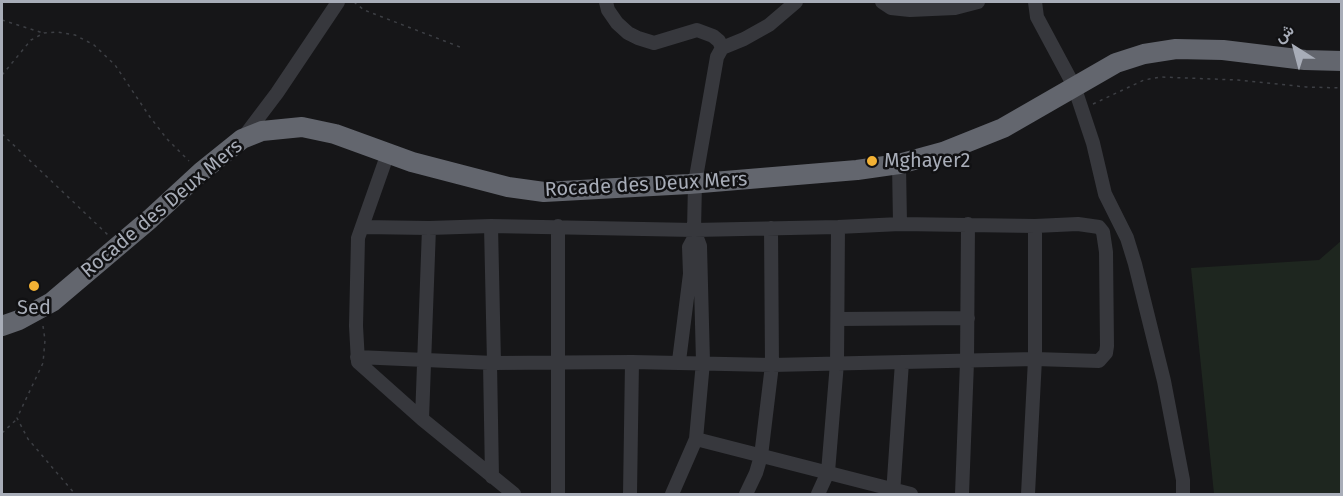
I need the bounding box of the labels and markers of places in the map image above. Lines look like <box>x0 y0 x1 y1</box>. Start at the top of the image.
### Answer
place label: Mghayer2 <box>884 149 970 173</box>
marker: Mghayer2 <box>865 154 879 168</box>
marker: Sed <box>27 279 41 293</box>
place label: Sed <box>17 296 51 320</box>

